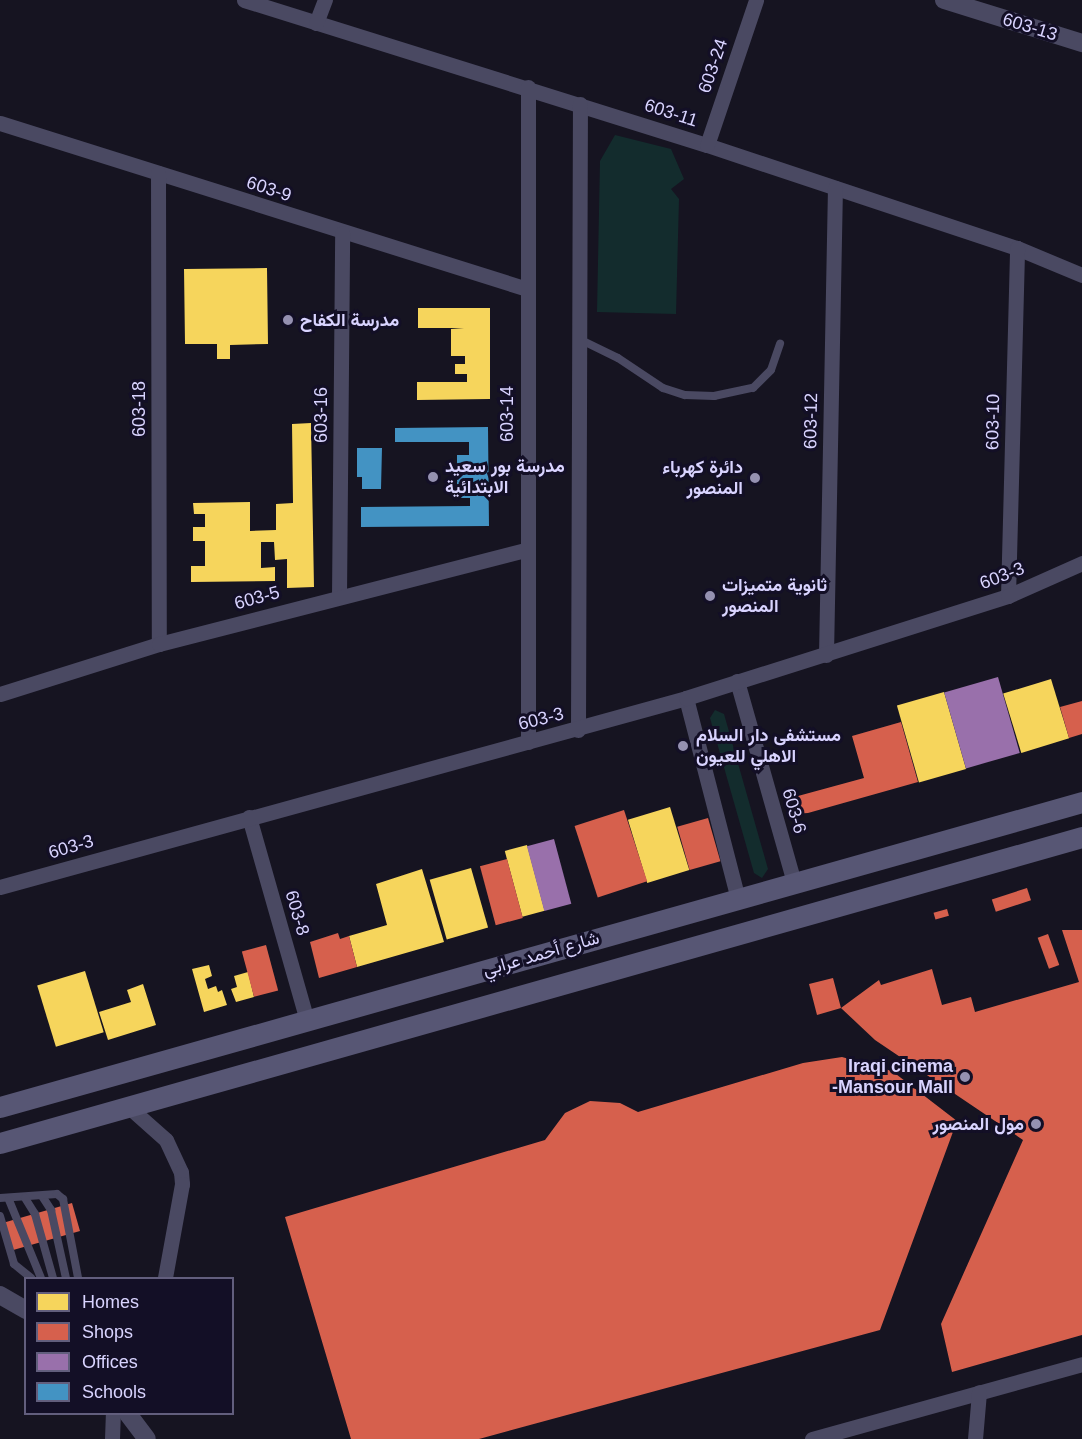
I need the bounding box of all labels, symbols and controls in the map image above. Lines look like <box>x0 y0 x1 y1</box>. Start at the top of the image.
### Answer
street label: 603-13 <box>1000 8 1060 46</box>
street label: 603-24 <box>694 36 732 96</box>
street label: 603-11 <box>642 94 700 132</box>
street label: 603-9 <box>244 172 294 206</box>
place label: مدرسة الكفاح <box>300 309 399 331</box>
marker: مدرسة الكفاح <box>281 313 295 327</box>
street label: 603-18 <box>128 381 150 437</box>
street label: 603-14 <box>496 386 518 442</box>
street label: 603-16 <box>310 387 332 443</box>
street label: 603-12 <box>800 393 822 449</box>
street label: 603-10 <box>982 394 1004 450</box>
place label: مدرسة بور سعيد الابتدائية <box>445 456 565 498</box>
place label: دائرة كهرباء المنصور <box>662 457 743 500</box>
marker: مدرسة بور سعيد الابتدائية <box>426 470 440 484</box>
marker: دائرة كهرباء المنصور <box>748 471 762 485</box>
street label: 603-3 <box>977 558 1027 594</box>
place label: ثانوية متميزات المنصور <box>722 575 827 618</box>
street label: 603-5 <box>232 582 282 614</box>
marker: ثانوية متميزات المنصور <box>703 589 717 603</box>
street label: 603-3 <box>516 703 566 735</box>
place label: مستشفى دار السلام الاهلي للعيون <box>696 725 841 768</box>
marker: مستشفى دار السلام الاهلي للعيون <box>674 737 692 755</box>
street label: 603-6 <box>777 786 811 836</box>
street label: 603-3 <box>46 830 96 864</box>
street label: 603-8 <box>280 888 314 938</box>
street label: شارع أحمد عرابي <box>480 927 602 981</box>
place label: Iraqi cinema -Mansour Mall <box>832 1056 953 1098</box>
marker: Iraqi cinema -Mansour Mall <box>958 1070 972 1084</box>
place label: مول المنصور <box>933 1113 1024 1135</box>
marker: مول المنصور <box>1029 1117 1043 1131</box>
legend <box>24 1277 234 1415</box>
text: Homes <box>82 1292 139 1312</box>
text: Shops <box>82 1322 133 1342</box>
text: Offices <box>82 1352 138 1372</box>
text: Schools <box>82 1382 146 1402</box>

